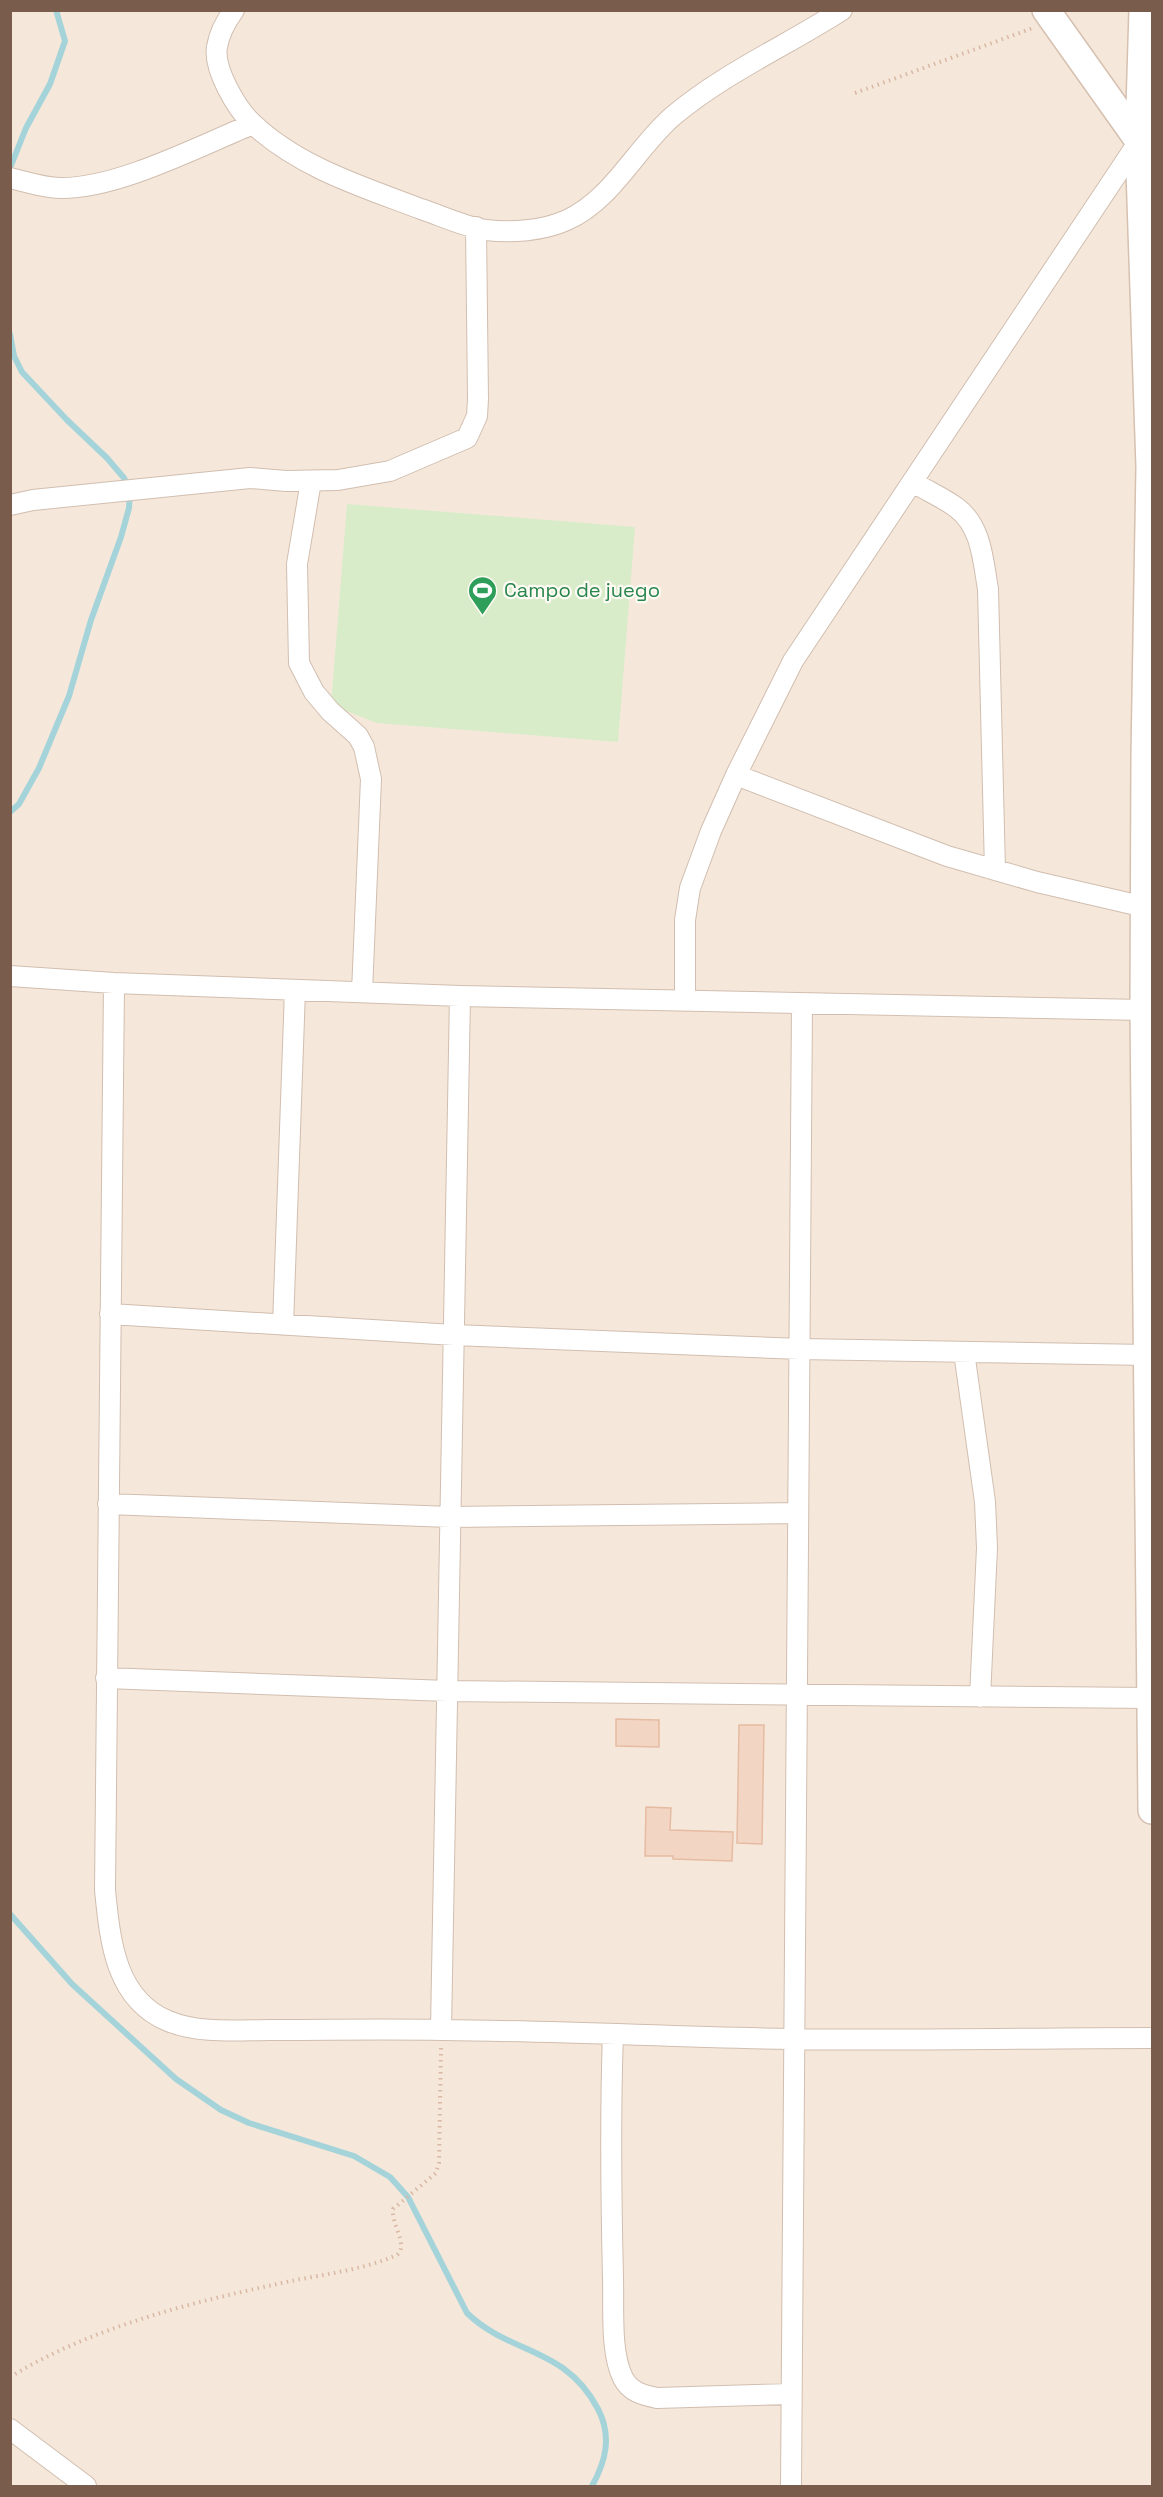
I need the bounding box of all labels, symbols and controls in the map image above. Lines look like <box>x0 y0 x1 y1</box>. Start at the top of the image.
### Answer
sports icon: Campo de juego <box>467 574 499 616</box>
place label: Campo de juego <box>504 577 660 603</box>

